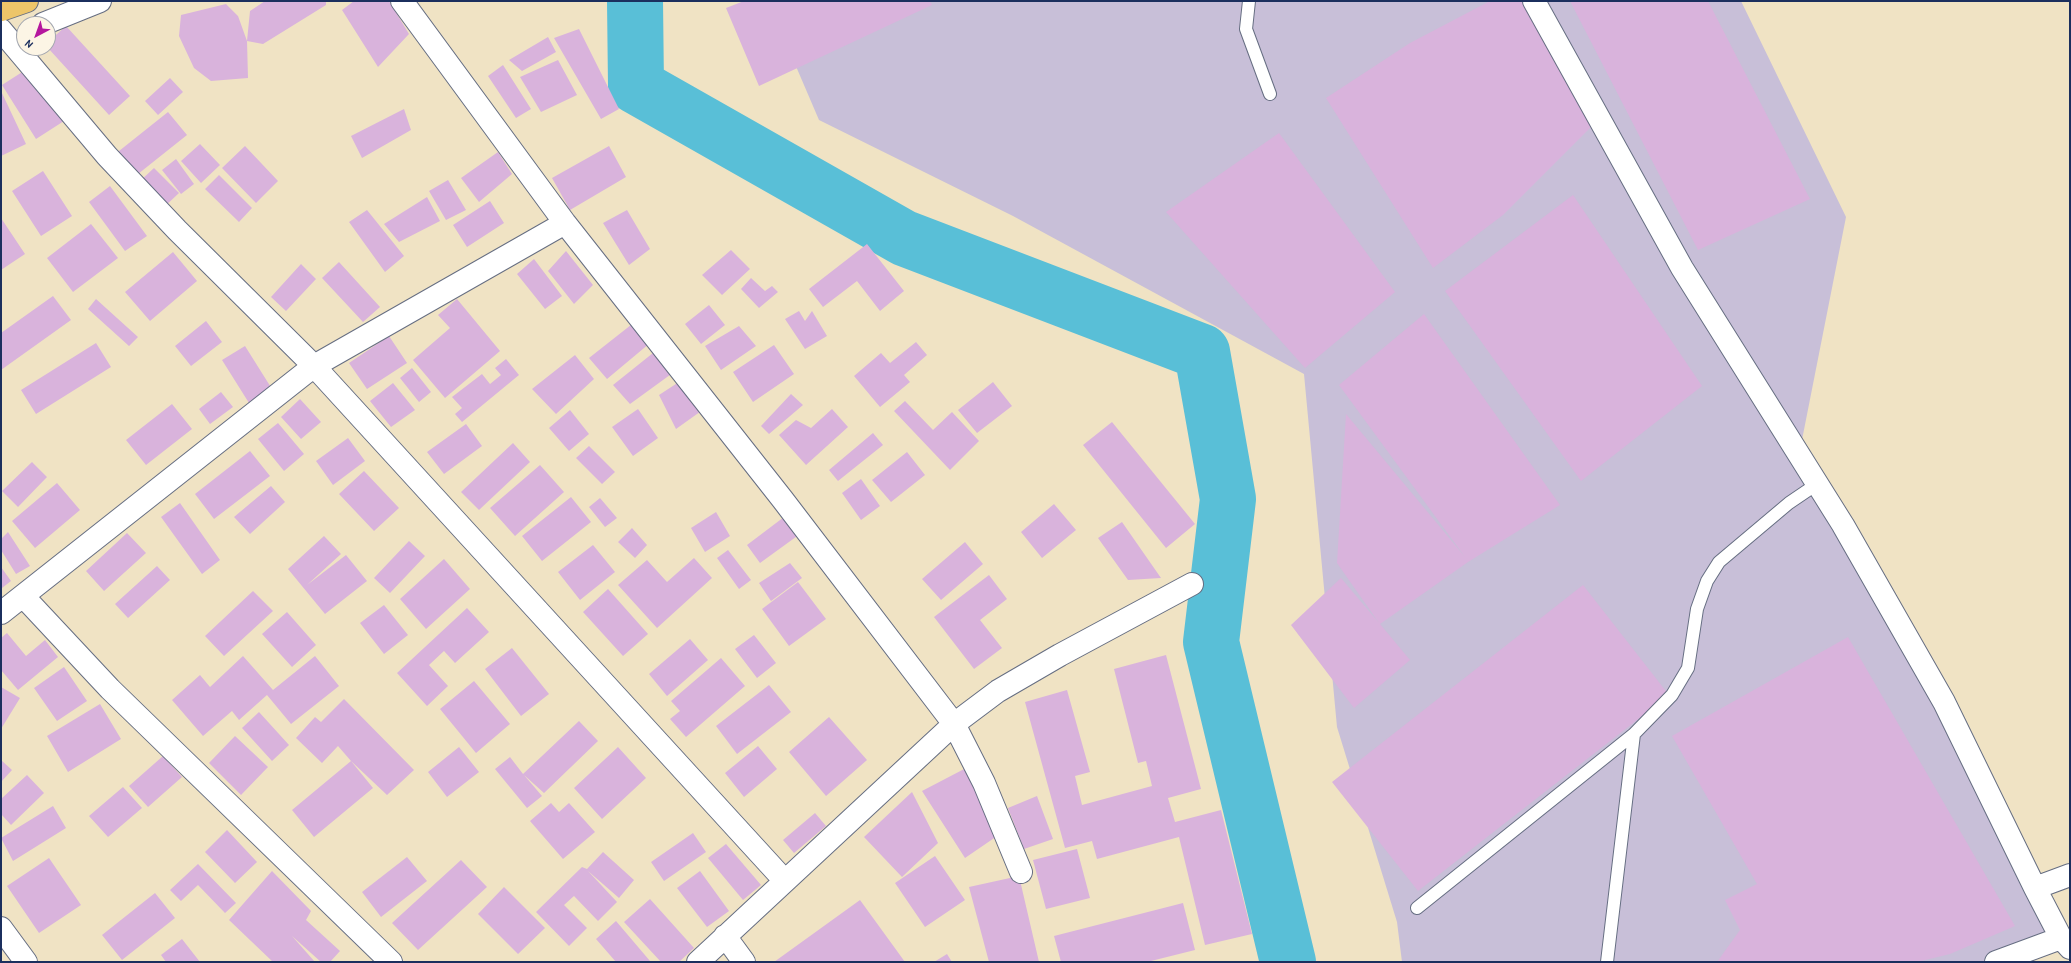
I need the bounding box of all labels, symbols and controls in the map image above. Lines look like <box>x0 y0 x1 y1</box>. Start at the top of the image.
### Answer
north arrow <box>16 16 56 56</box>
text: N <box>22 37 36 52</box>

